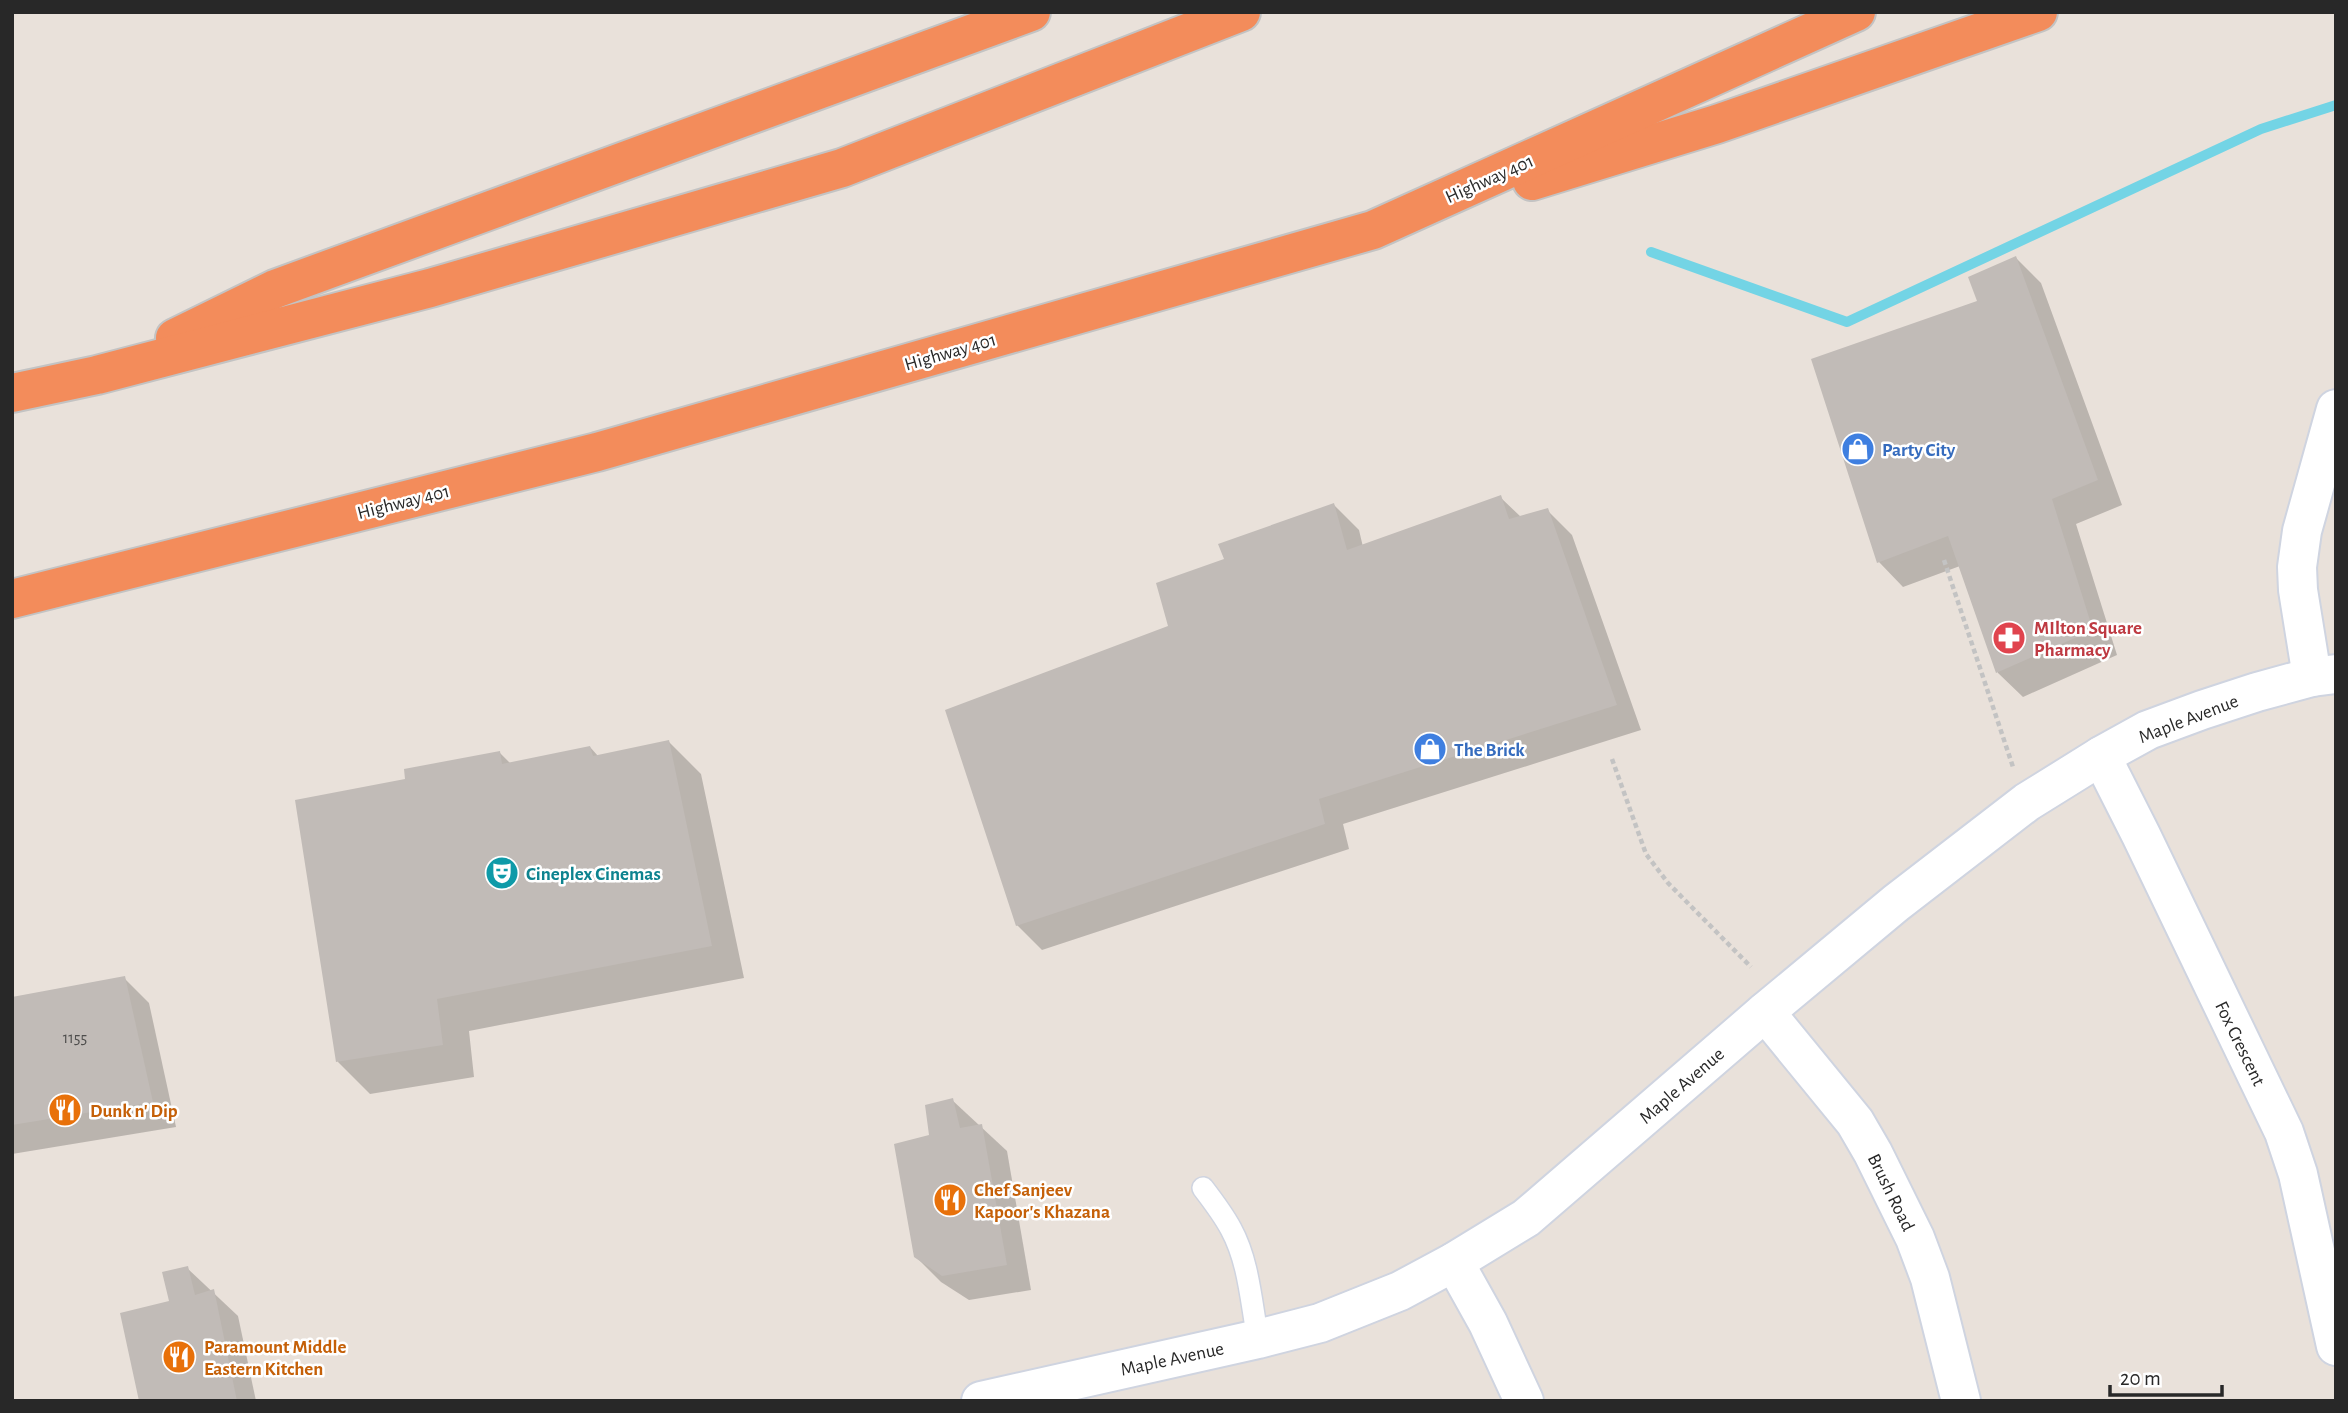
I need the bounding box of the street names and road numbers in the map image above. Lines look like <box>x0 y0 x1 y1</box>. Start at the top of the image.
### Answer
street label: Highway 401 <box>1443 152 1537 207</box>
street label: Highway 401 <box>902 330 998 375</box>
street label: Highway 401 <box>355 482 451 523</box>
street label: Maple Avenue <box>2136 692 2241 747</box>
street label: Fox Crescent <box>2211 998 2268 1089</box>
street label: Maple Avenue <box>1636 1044 1728 1128</box>
street label: Brush Road <box>1864 1151 1918 1235</box>
street label: Maple Avenue <box>1119 1339 1226 1380</box>

